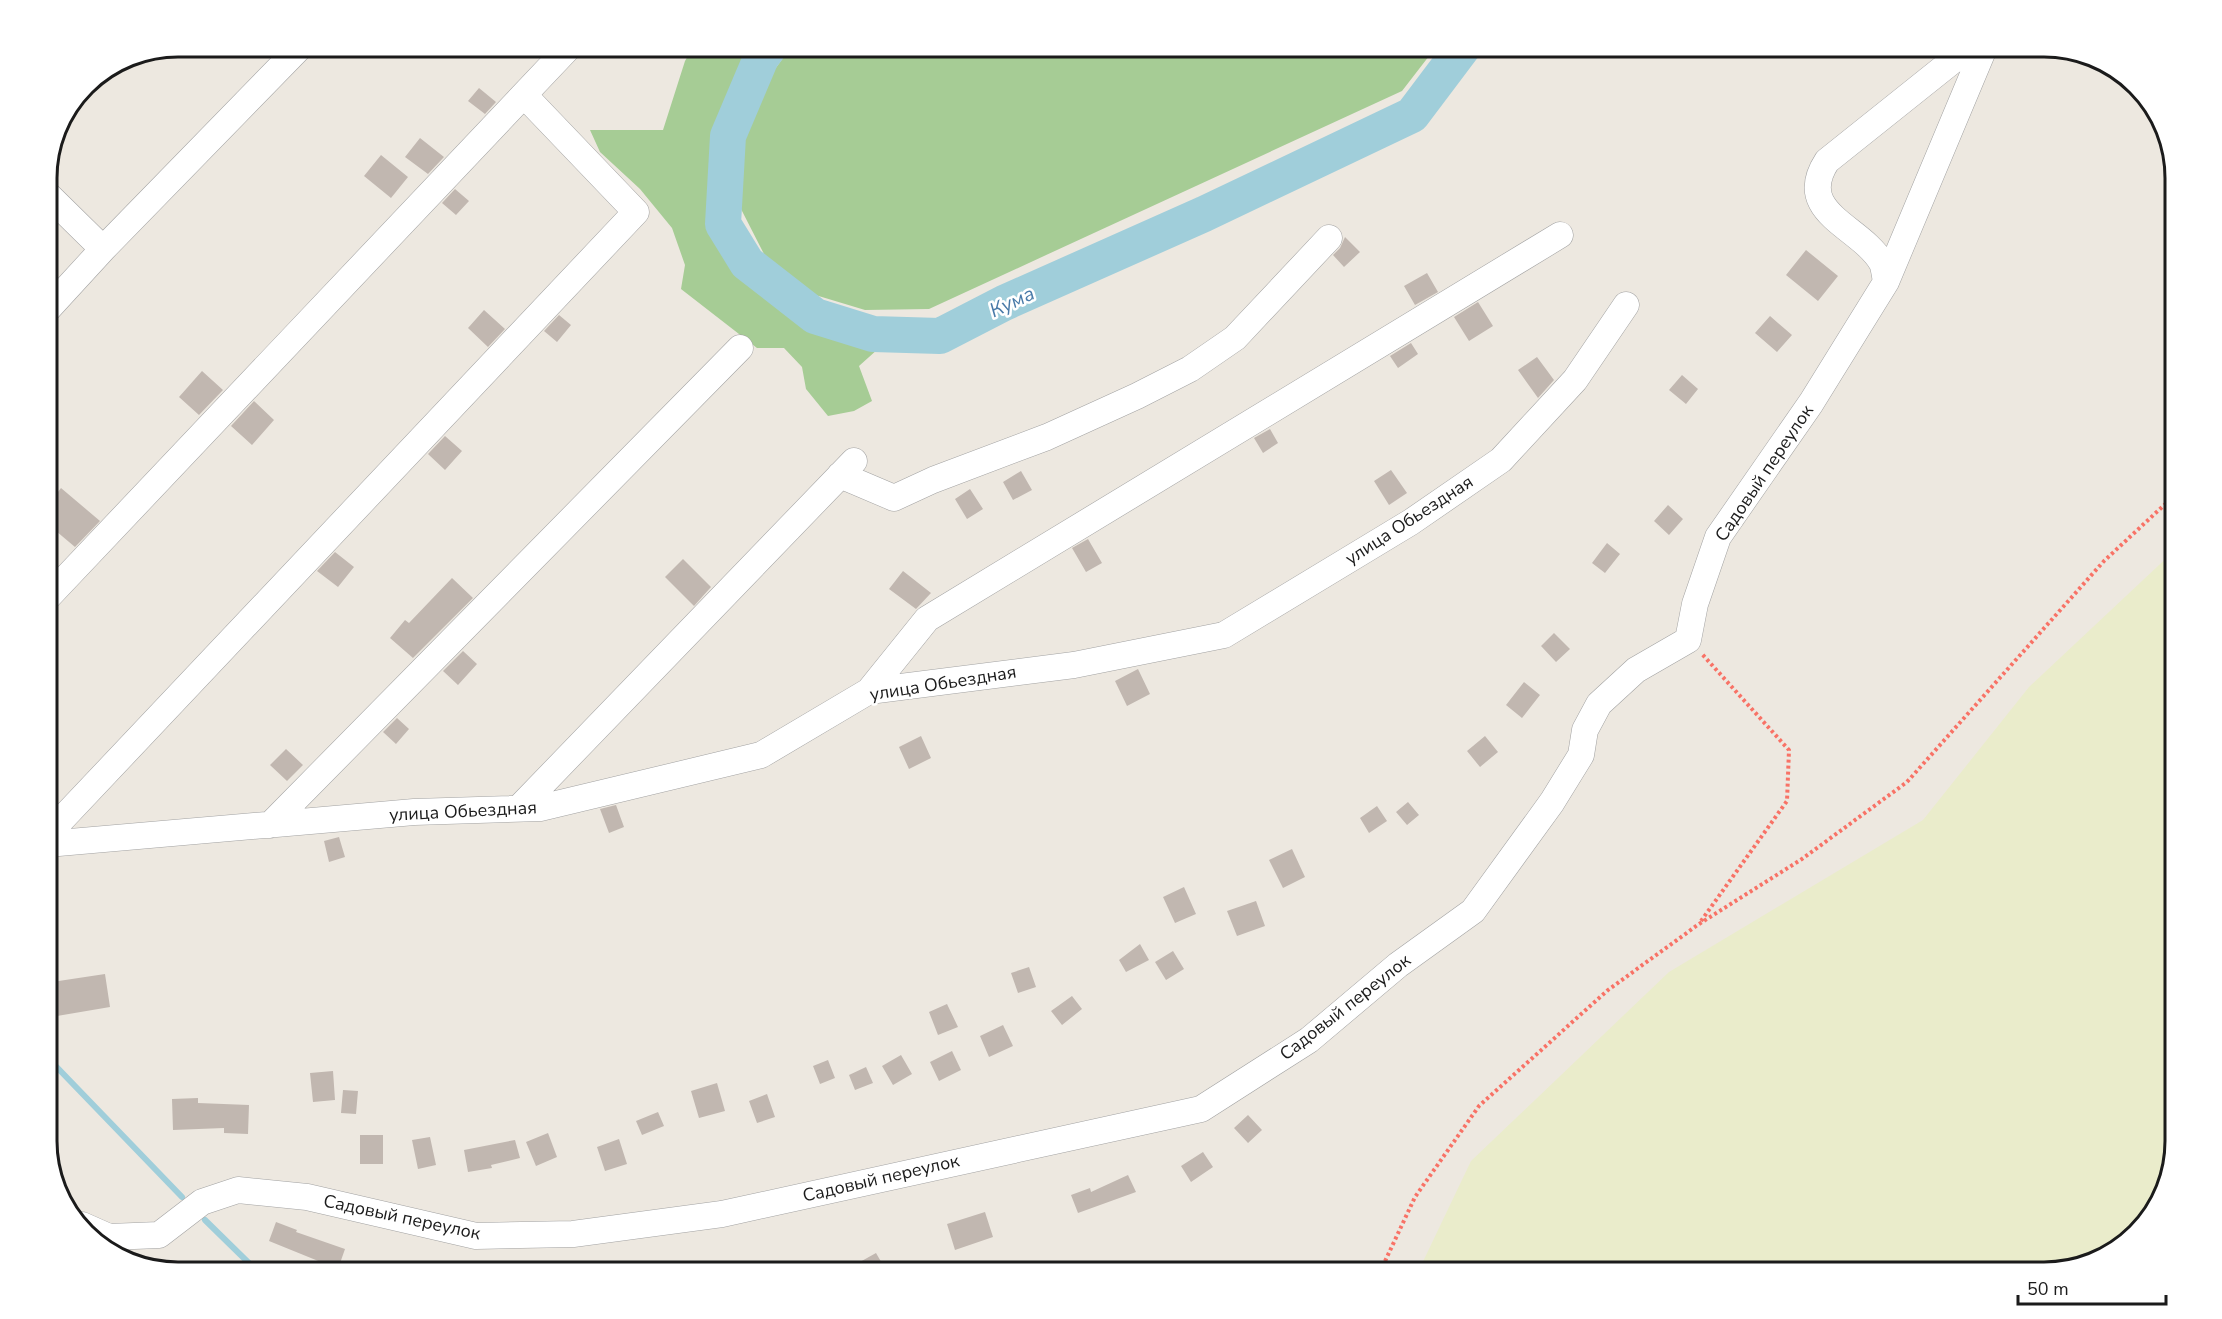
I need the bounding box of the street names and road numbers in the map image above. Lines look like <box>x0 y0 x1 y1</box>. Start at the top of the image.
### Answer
street label: Садовый переулок <box>1709 400 1819 546</box>
street label: улица Обьездная <box>1340 470 1478 570</box>
street label: улица Обьездная <box>868 660 1018 706</box>
street label: улица Обьездная <box>388 795 538 827</box>
street label: Садовый переулок <box>1275 948 1416 1066</box>
street label: Садовый переулок <box>800 1148 962 1208</box>
street label: Садовый переулок <box>321 1189 483 1245</box>

